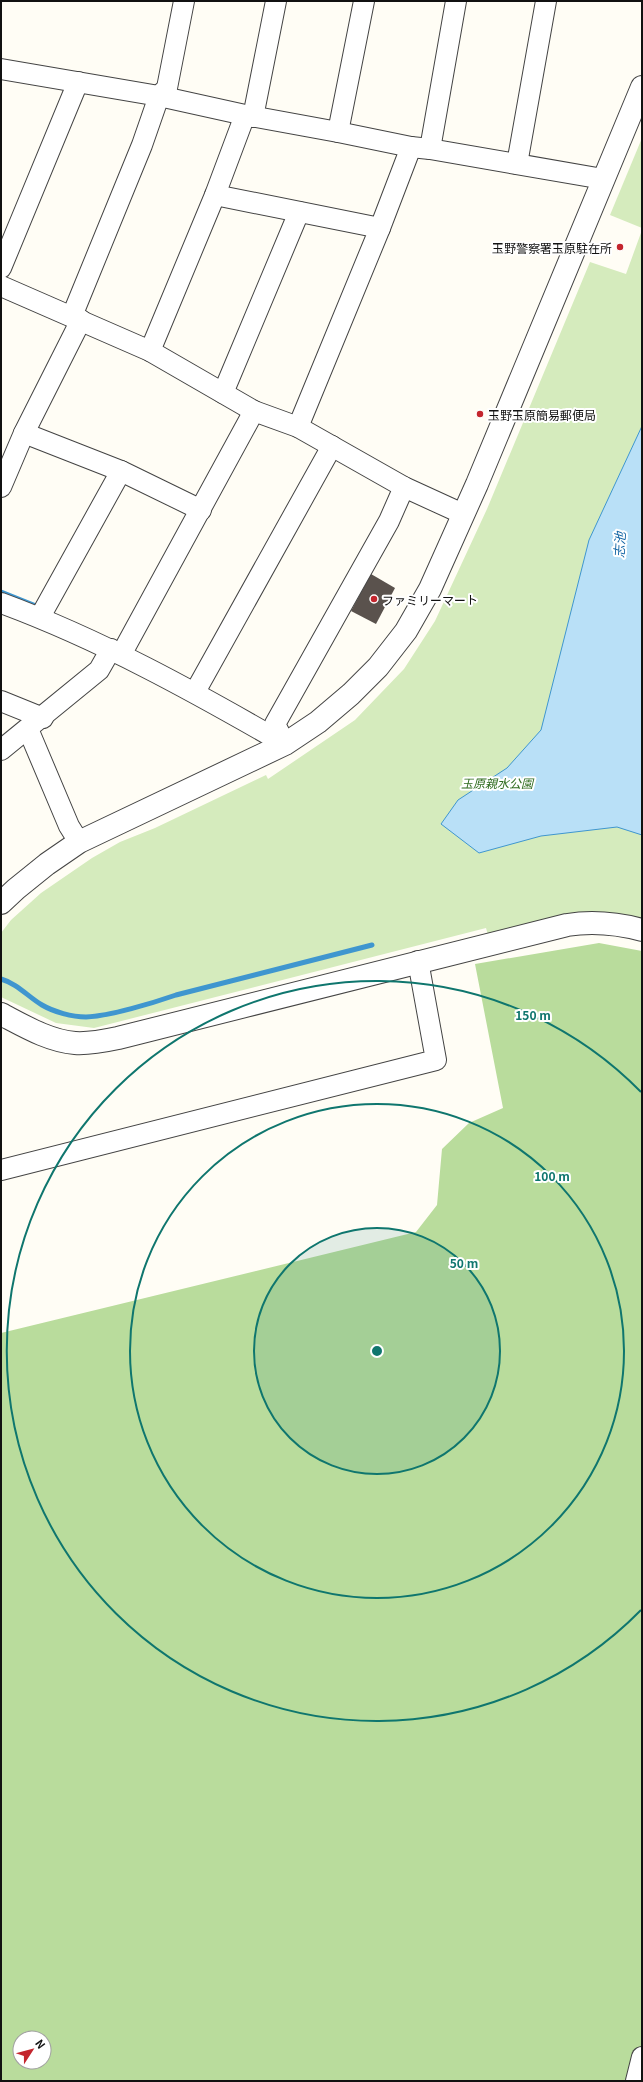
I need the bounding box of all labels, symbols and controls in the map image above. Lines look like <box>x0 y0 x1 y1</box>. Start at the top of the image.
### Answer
place label: 玉野警察署玉原駐在所 <box>492 239 612 256</box>
marker: 玉野警察署玉原駐在所 <box>615 242 625 252</box>
place label: 玉野玉原簡易郵便局 <box>488 406 596 423</box>
marker: 玉野玉原簡易郵便局 <box>475 409 485 419</box>
water label: 志池 <box>609 530 629 558</box>
place label: ファミリーマート <box>382 591 478 608</box>
marker: ファミリーマート <box>369 594 379 604</box>
park label: 玉原親水公園 <box>461 774 535 791</box>
text: 150 m <box>515 1006 551 1023</box>
text: 100 m <box>534 1167 570 1184</box>
text: 50 m <box>450 1254 478 1271</box>
centre of rings <box>370 1344 384 1358</box>
north arrow <box>12 2030 52 2070</box>
text: N <box>32 2035 50 2052</box>

